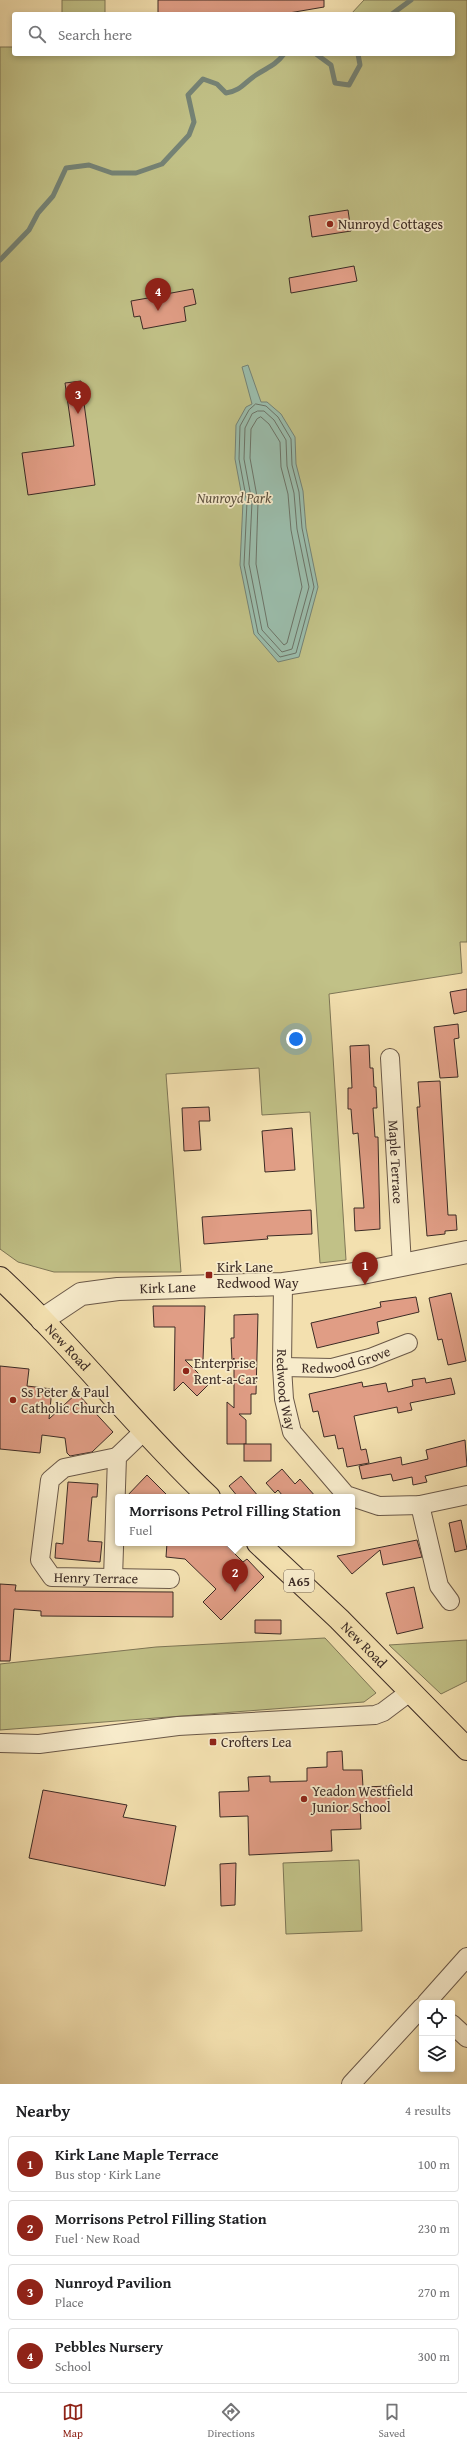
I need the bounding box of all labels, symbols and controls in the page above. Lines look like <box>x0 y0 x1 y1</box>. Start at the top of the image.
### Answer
search box <box>12 12 455 56</box>
icon: search <box>26 23 48 45</box>
text: Search here <box>58 24 132 45</box>
place label: Nunroyd Cottages <box>338 214 443 234</box>
marker: Nunroyd Cottages <box>325 219 335 229</box>
pin: 4 <box>145 278 171 311</box>
pin: 3 <box>65 381 91 414</box>
park label: Nunroyd Park <box>197 488 272 508</box>
your location <box>286 1029 306 1049</box>
street label: Maple Terrace <box>384 1119 408 1205</box>
pin: 1 <box>352 1252 378 1285</box>
place label: Kirk Lane Redwood Way <box>217 1257 299 1293</box>
marker: Kirk Lane Redwood Way <box>204 1270 214 1280</box>
street label: Kirk Lane <box>139 1277 197 1298</box>
street label: New Road <box>41 1319 95 1376</box>
street label: Redwood Grove <box>301 1341 394 1378</box>
street label: Redwood Way <box>272 1349 301 1432</box>
place label: Enterprise Rent-a-Car <box>194 1353 258 1389</box>
marker: Enterprise Rent-a-Car <box>181 1366 191 1376</box>
place label: Ss Peter & Paul Catholic Church <box>21 1382 115 1418</box>
marker: Ss Peter & Paul Catholic Church <box>8 1395 18 1405</box>
popup <box>115 1494 355 1546</box>
text: Morrisons Petrol Filling Station <box>129 1500 341 1521</box>
text: Fuel <box>129 1521 152 1540</box>
pin: 2 <box>222 1559 248 1592</box>
street label: Henry Terrace <box>54 1567 139 1588</box>
road number: A65 <box>284 1570 314 1592</box>
street label: New Road <box>337 1617 392 1673</box>
place label: Crofters Lea <box>221 1732 292 1752</box>
marker: Crofters Lea <box>208 1737 218 1747</box>
place label: Yeadon Westfield Junior School <box>310 1781 414 1817</box>
marker: Yeadon Westfield Junior School <box>299 1794 309 1804</box>
map controls <box>419 2000 455 2072</box>
button: locate <box>419 2000 455 2036</box>
button: layers <box>419 2036 455 2072</box>
text: Nearby <box>16 2098 70 2123</box>
text: 4 results <box>405 2101 451 2120</box>
text: Kirk Lane Maple Terrace <box>55 2144 219 2165</box>
text: 1 <box>27 2155 33 2174</box>
text: 100 m <box>418 2155 450 2174</box>
text: Bus stop · Kirk Lane <box>55 2165 161 2184</box>
text: Morrisons Petrol Filling Station <box>55 2208 267 2229</box>
text: 2 <box>27 2219 33 2238</box>
text: 230 m <box>418 2219 450 2238</box>
text: Fuel · New Road <box>55 2229 140 2248</box>
text: Nunroyd Pavilion <box>55 2272 171 2293</box>
text: 3 <box>27 2283 33 2302</box>
text: 270 m <box>418 2283 450 2302</box>
text: Place <box>55 2293 84 2312</box>
text: Pebbles Nursery <box>55 2336 163 2357</box>
text: 4 <box>27 2347 33 2366</box>
text: 300 m <box>418 2347 450 2366</box>
text: School <box>55 2357 91 2376</box>
tab: Map <box>62 2401 84 2441</box>
tab: Directions <box>208 2401 255 2441</box>
tab: Saved <box>378 2401 405 2441</box>

